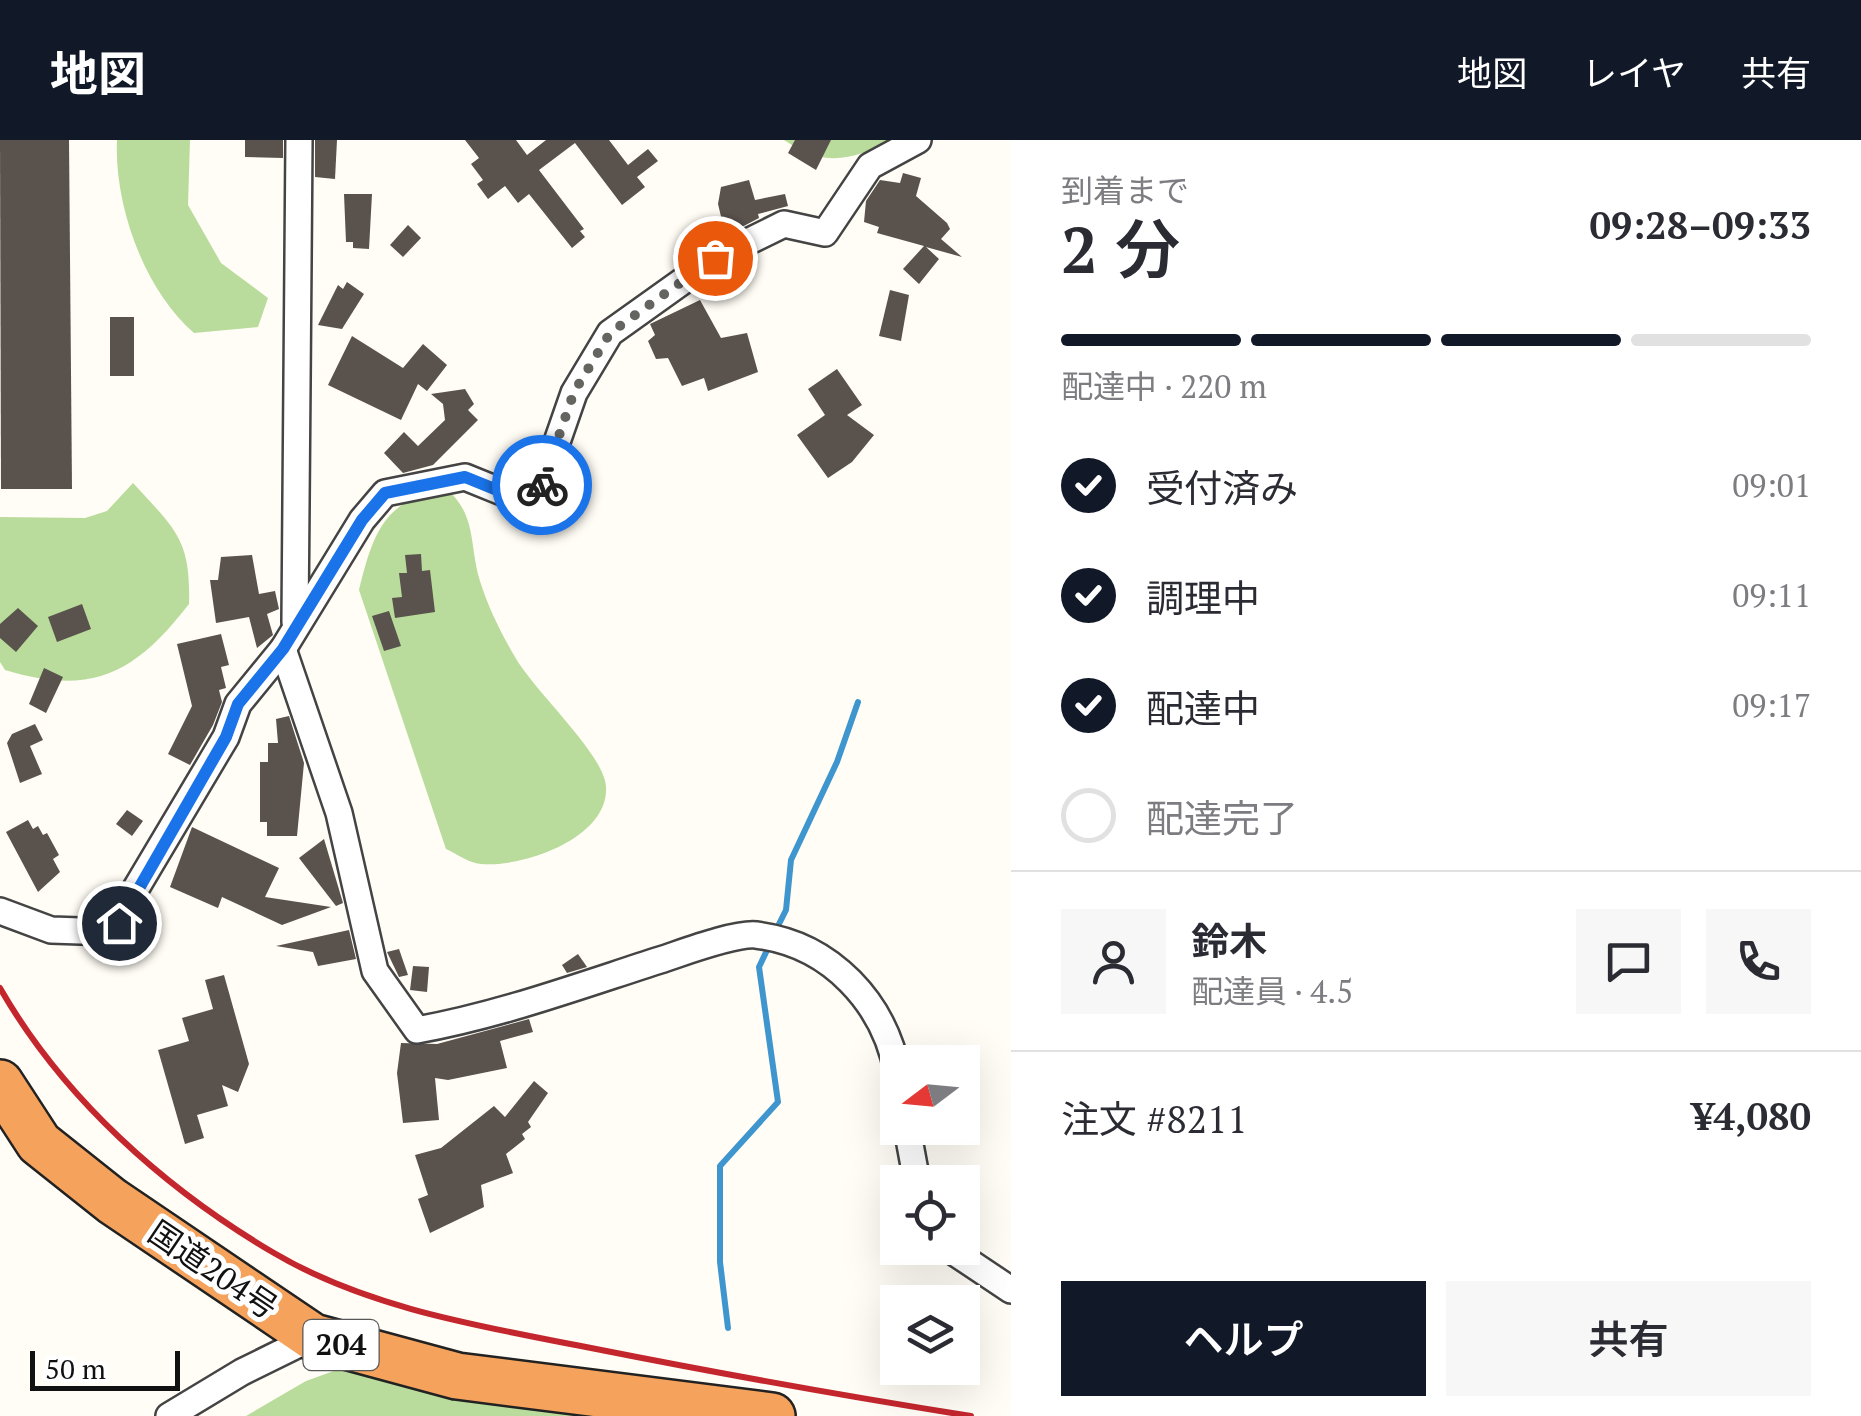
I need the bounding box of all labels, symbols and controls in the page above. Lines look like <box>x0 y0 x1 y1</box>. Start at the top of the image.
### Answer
text: 地図 <box>50 41 146 105</box>
text: 地図 <box>1457 50 1527 96</box>
text: レイヤ <box>1582 50 1686 96</box>
text: 共有 <box>1741 50 1811 96</box>
text: 到着まで <box>1061 169 1189 211</box>
text: 09:28–09:33 <box>1589 200 1811 250</box>
text: 2 分 <box>1061 205 1180 292</box>
pin <box>673 216 758 301</box>
icon: bag <box>688 231 743 286</box>
text: 配達中 · 220 m <box>1061 365 1267 407</box>
courier <box>492 435 592 535</box>
icon: bike <box>515 458 570 513</box>
icon: check <box>1061 458 1116 513</box>
text: 受付済み <box>1146 463 1298 513</box>
text: 09:01 <box>1732 464 1811 506</box>
icon: check <box>1061 568 1116 623</box>
text: 調理中 <box>1146 573 1260 623</box>
text: 09:11 <box>1732 574 1811 616</box>
icon: check <box>1061 678 1116 733</box>
text: 配達中 <box>1146 683 1260 733</box>
text: 09:17 <box>1732 684 1811 726</box>
text: 配達完了 <box>1146 793 1298 843</box>
pin <box>77 881 162 966</box>
icon: home <box>92 896 147 951</box>
button: person <box>1061 909 1166 1014</box>
button: chat <box>1576 909 1681 1014</box>
button: phone <box>1706 909 1811 1014</box>
text: 鈴木 <box>1191 916 1267 966</box>
text: 配達員 · 4.5 <box>1191 970 1353 1012</box>
north arrow <box>880 1045 980 1145</box>
map controls <box>880 1045 980 1385</box>
text: ¥4,080 <box>1692 1091 1811 1141</box>
text: 注文 #8211 <box>1061 1094 1248 1144</box>
button: locate <box>880 1165 980 1265</box>
street label: 国道204号 <box>141 1211 286 1328</box>
button: ヘルプ <box>1061 1281 1426 1396</box>
button: 共有 <box>1446 1281 1811 1396</box>
button: layers <box>880 1285 980 1385</box>
road number: 204 <box>304 1320 378 1370</box>
scale bar <box>30 1346 180 1390</box>
text: 50 m <box>45 1350 106 1387</box>

